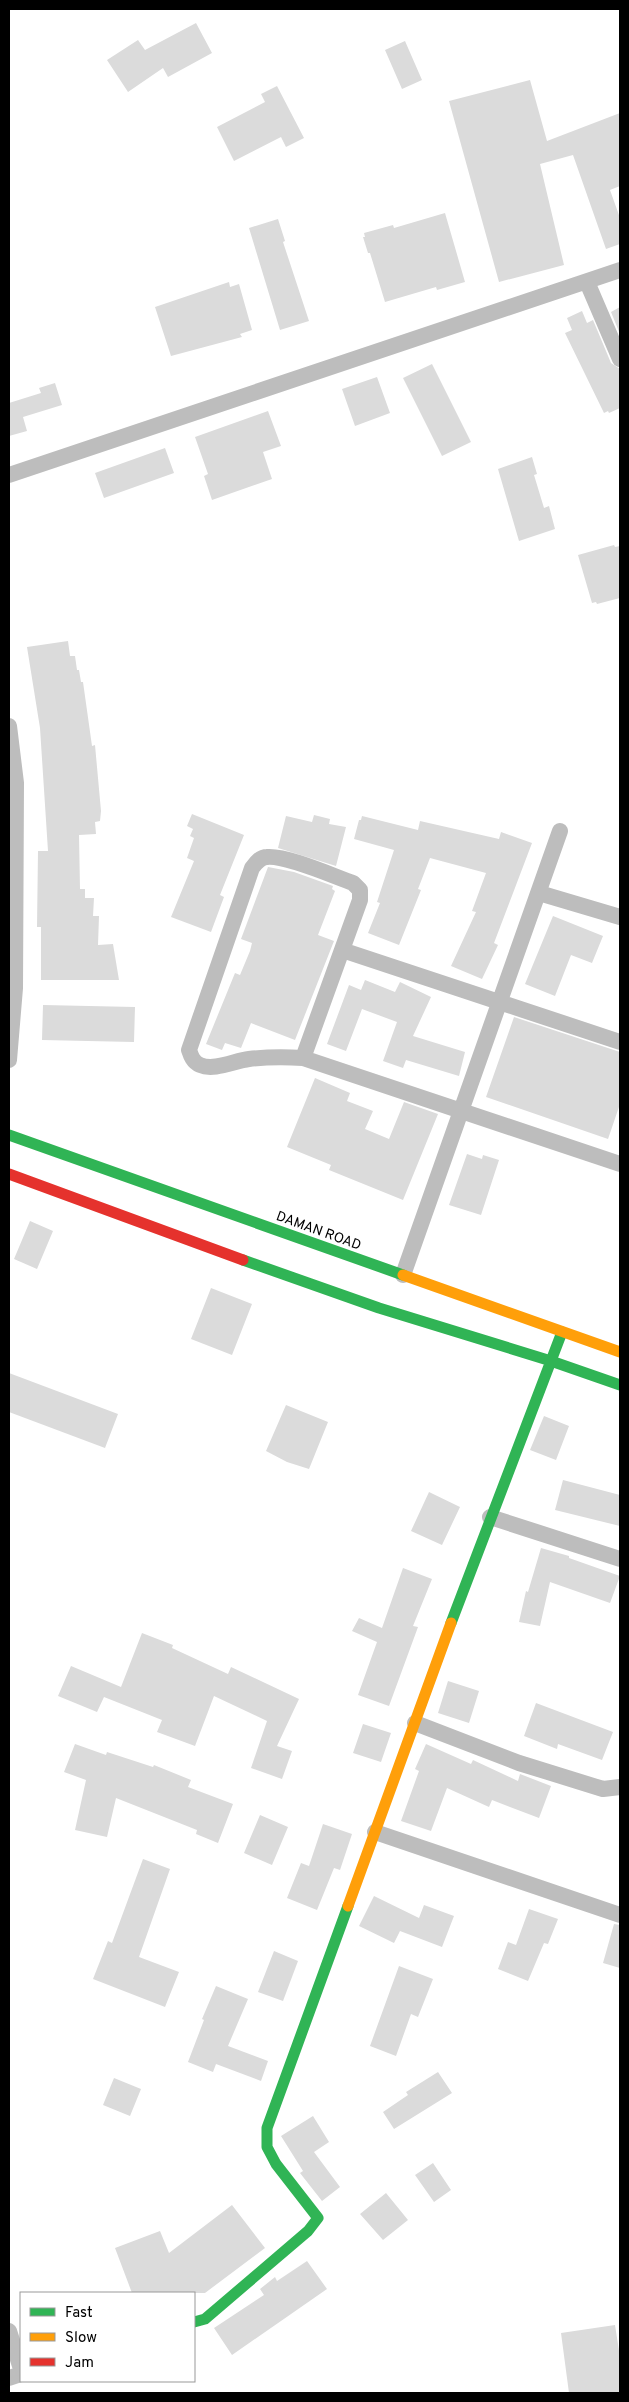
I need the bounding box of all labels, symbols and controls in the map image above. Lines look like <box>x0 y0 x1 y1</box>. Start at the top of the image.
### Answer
street label: DAMAN ROAD <box>274 1208 363 1255</box>
legend <box>20 2292 195 2382</box>
text: Fast <box>65 2304 93 2323</box>
text: Slow <box>65 2329 97 2348</box>
text: Jam <box>65 2354 94 2373</box>

